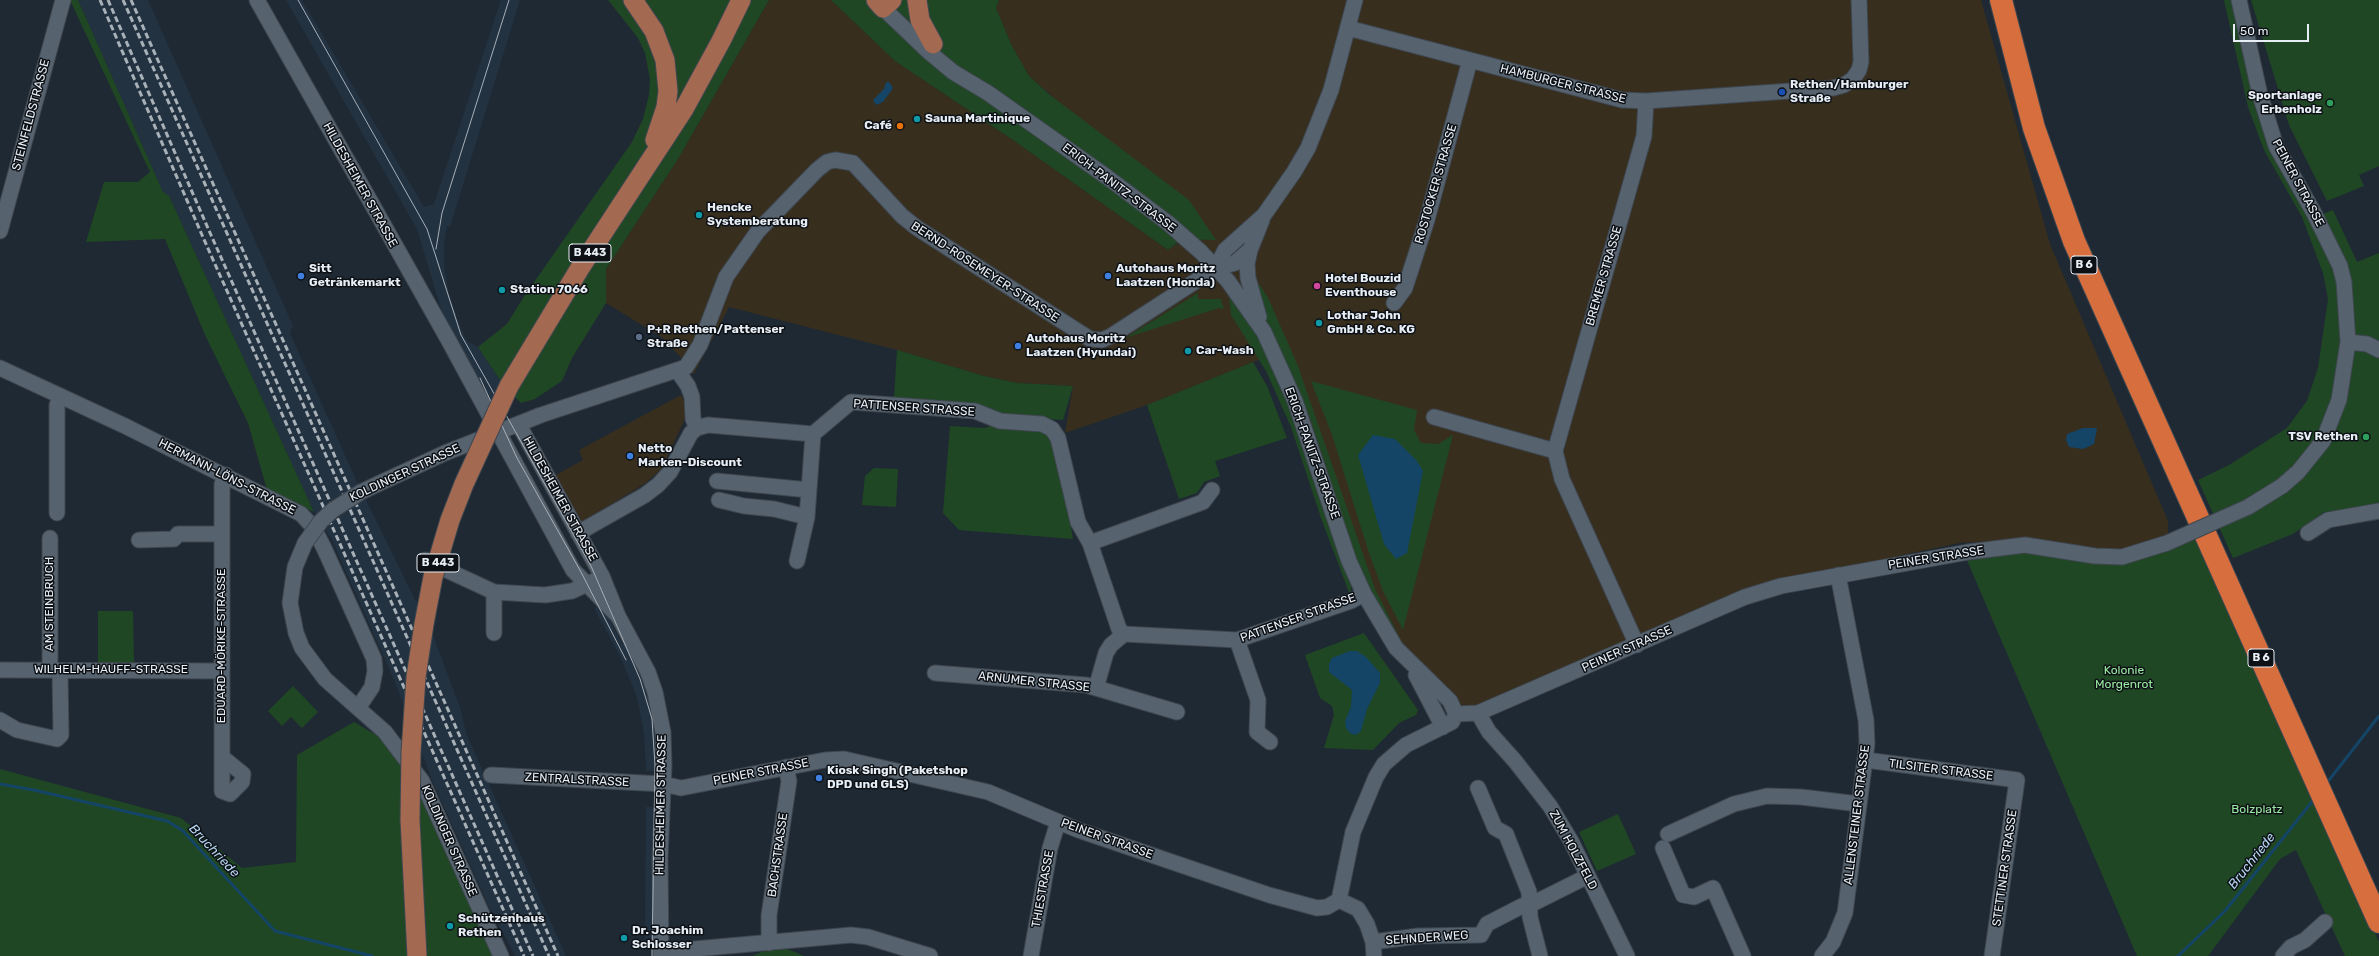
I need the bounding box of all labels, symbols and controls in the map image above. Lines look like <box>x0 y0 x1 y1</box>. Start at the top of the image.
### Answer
scale bar <box>2235 16 2311 42</box>
text: 50 m <box>2240 24 2268 38</box>
street label: STEINFELDSTRASSE <box>9 58 53 172</box>
street label: HAMBURGER STRASSE <box>1499 61 1627 107</box>
place label: Rethen/Hamburger Straße <box>1790 78 1908 106</box>
marker: Rethen/Hamburger Straße <box>1777 87 1787 97</box>
place label: Sportanlage Erbenholz <box>2248 89 2322 117</box>
marker: Sportanlage Erbenholz <box>2325 98 2335 108</box>
place label: Sauna Martinique <box>925 112 1030 126</box>
marker: Sauna Martinique <box>912 114 922 124</box>
place label: Café <box>864 119 892 133</box>
street label: HILDESHEIMER STRASSE <box>320 120 400 250</box>
marker: Café <box>895 121 905 131</box>
street label: ROSTOCKER STRASSE <box>1412 123 1460 245</box>
street label: PEINER STRASSE <box>2269 137 2327 229</box>
street label: ERICH-PANITZ-STRASSE <box>1059 140 1179 236</box>
place label: Hencke Systemberatung <box>707 201 808 229</box>
marker: Hencke Systemberatung <box>694 210 704 220</box>
street label: BERND-ROSEMEYER-STRASSE <box>908 219 1062 325</box>
street label: BREMER STRASSE <box>1583 224 1625 328</box>
road number: B 443 <box>569 244 611 262</box>
road number: B 6 <box>2071 256 2097 274</box>
place label: Sitt Getränkemarkt <box>309 262 401 290</box>
place label: Autohaus Moritz Laatzen (Honda) <box>1116 262 1215 290</box>
marker: Sitt Getränkemarkt <box>296 271 306 281</box>
marker: Autohaus Moritz Laatzen (Honda) <box>1103 271 1113 281</box>
place label: Hotel Bouzid Eventhouse <box>1325 272 1401 300</box>
marker: Hotel Bouzid Eventhouse <box>1312 281 1322 291</box>
place label: Station 7066 <box>510 283 588 297</box>
marker: Station 7066 <box>497 285 507 295</box>
place label: Lothar John GmbH & Co. KG <box>1327 309 1415 337</box>
marker: Lothar John GmbH & Co. KG <box>1314 318 1324 328</box>
place label: P+R Rethen/Pattenser Straße <box>647 323 784 351</box>
marker: P+R Rethen/Pattenser Straße <box>634 332 644 342</box>
place label: Autohaus Moritz Laatzen (Hyundai) <box>1026 332 1136 360</box>
marker: Autohaus Moritz Laatzen (Hyundai) <box>1013 341 1023 351</box>
place label: Car-Wash <box>1196 344 1254 358</box>
marker: Car-Wash <box>1183 346 1193 356</box>
street label: ERICH-PANITZ-STRASSE <box>1281 385 1343 521</box>
street label: PATTENSER STRASSE <box>853 397 975 419</box>
place label: TSV Rethen <box>2288 430 2358 444</box>
marker: TSV Rethen <box>2361 432 2371 442</box>
street label: HILDESHEIMER STRASSE <box>520 434 600 564</box>
street label: HERMANN-LÖNS-STRASSE <box>156 436 298 518</box>
street label: KOLDINGER STRASSE <box>348 441 462 505</box>
place label: Netto Marken-Discount <box>638 442 742 470</box>
marker: Netto Marken-Discount <box>625 451 635 461</box>
street label: PEINER STRASSE <box>1887 543 1985 573</box>
road number: B 443 <box>417 554 459 572</box>
street label: AM STEINBRUCH <box>43 557 57 651</box>
street label: EDUARD-MÖRIKE-STRASSE <box>215 569 229 723</box>
street label: PATTENSER STRASSE <box>1238 590 1358 646</box>
street label: PEINER STRASSE <box>1580 623 1674 675</box>
road number: B 6 <box>2248 649 2274 667</box>
street label: WILHELM-HAUFF-STRASSE <box>34 663 188 677</box>
park label: Kolonie Morgenrot <box>2095 664 2153 692</box>
street label: ARNUMER STRASSE <box>977 669 1091 695</box>
street label: HILDESHEIMER STRASSE <box>653 735 669 875</box>
street label: ALLENSTEINER STRASSE <box>1841 744 1873 886</box>
street label: PEINER STRASSE <box>712 756 810 788</box>
street label: TILSITER STRASSE <box>1888 756 1994 784</box>
place label: Kiosk Singh (Paketshop DPD und GLS) <box>827 764 968 792</box>
street label: ZENTRALSTRASSE <box>524 770 630 790</box>
marker: Kiosk Singh (Paketshop DPD und GLS) <box>814 773 824 783</box>
street label: KOLDINGER STRASSE <box>418 783 480 899</box>
park label: Bolzplatz <box>2231 803 2283 817</box>
street label: ZUM HOLZFELD <box>1546 808 1600 892</box>
street label: STETTINER STRASSE <box>1990 809 2020 927</box>
street label: BACHSTRASSE <box>765 812 791 898</box>
street label: PEINER STRASSE <box>1059 816 1155 862</box>
water label: Bruchriede <box>185 821 243 881</box>
water label: Bruchriede <box>2225 830 2279 892</box>
street label: THIESTRASSE <box>1029 849 1057 929</box>
place label: Schützenhaus Rethen <box>458 912 545 940</box>
marker: Schützenhaus Rethen <box>445 921 455 931</box>
place label: Dr. Joachim Schlosser <box>632 924 703 952</box>
street label: SEHNDER WEG <box>1385 928 1469 948</box>
marker: Dr. Joachim Schlosser <box>619 933 629 943</box>

